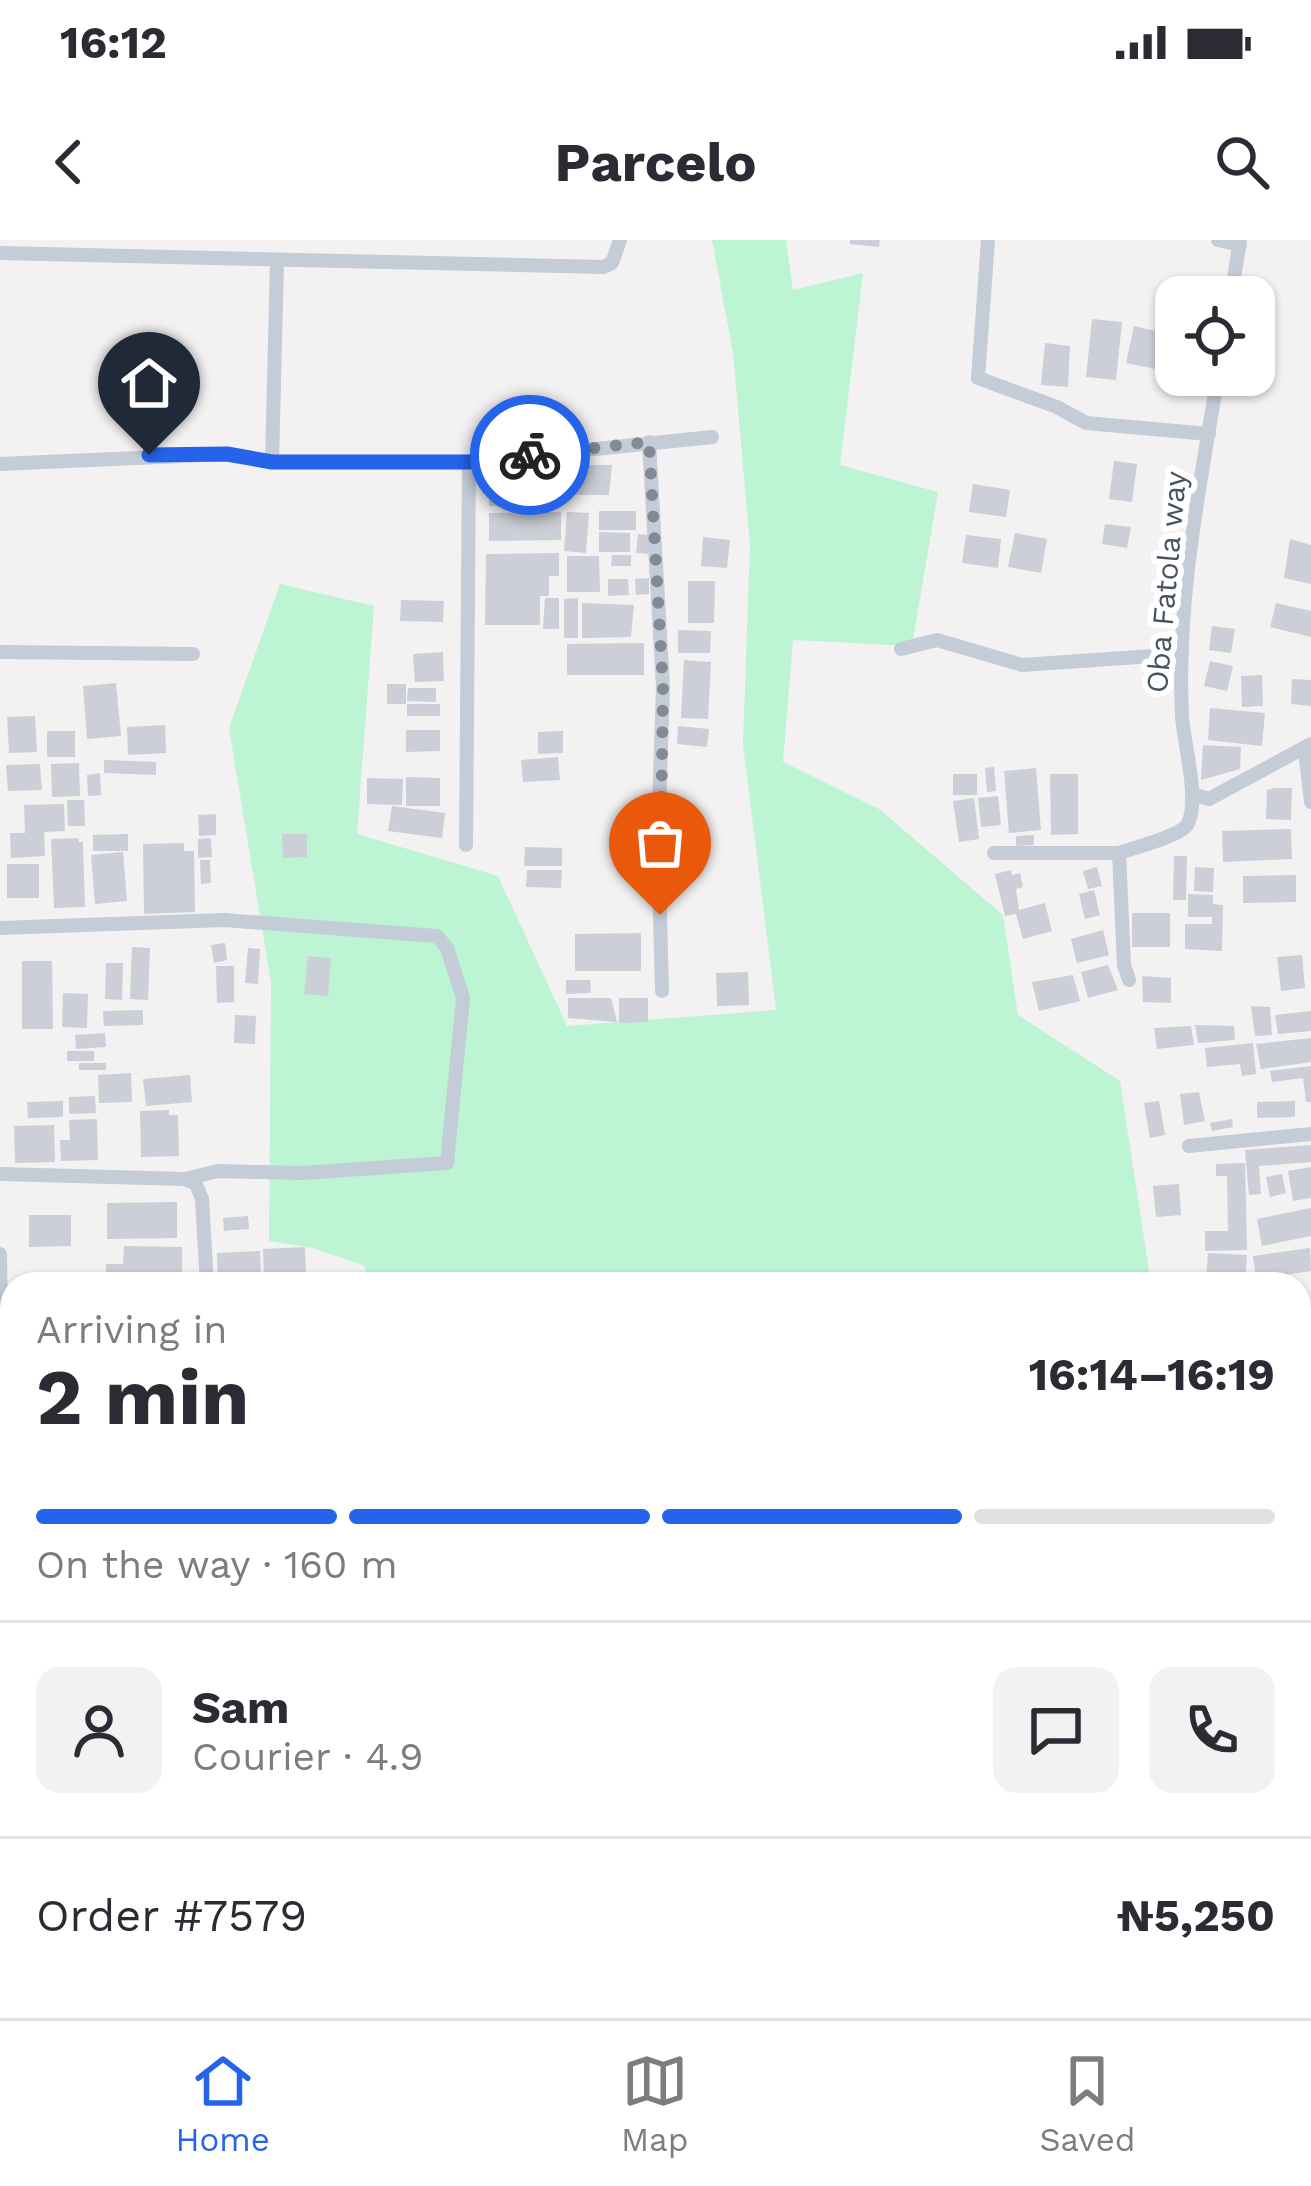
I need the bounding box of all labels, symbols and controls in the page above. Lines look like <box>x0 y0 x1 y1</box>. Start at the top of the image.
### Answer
text: 16:12 <box>60 16 167 69</box>
icon: back <box>36 129 102 195</box>
icon: search <box>1209 129 1275 195</box>
text: Parcelo <box>554 131 757 194</box>
map controls <box>1155 276 1275 396</box>
button: locate <box>1155 276 1275 396</box>
pin <box>98 332 200 455</box>
icon: home <box>116 350 182 416</box>
courier <box>470 395 590 515</box>
icon: bike <box>497 422 563 488</box>
street label: Oba Fatola way <box>1139 469 1193 694</box>
pin <box>609 792 711 915</box>
icon: bag <box>627 810 693 876</box>
text: Arriving in <box>36 1307 227 1352</box>
text: 16:14–16:19 <box>1029 1348 1275 1401</box>
text: 2 min <box>36 1351 249 1443</box>
text: On the way · 160 m <box>36 1542 398 1587</box>
button: person <box>36 1667 162 1793</box>
button: chat <box>993 1667 1119 1793</box>
button: phone <box>1149 1667 1275 1793</box>
text: Sam <box>192 1681 289 1734</box>
text: Courier · 4.9 <box>192 1734 423 1779</box>
text: Order #7579 <box>36 1889 307 1942</box>
text: ₦5,250 <box>1117 1889 1275 1942</box>
tab: Home <box>176 2048 270 2159</box>
tab: Map <box>621 2048 688 2159</box>
tab: Saved <box>1040 2048 1135 2159</box>

